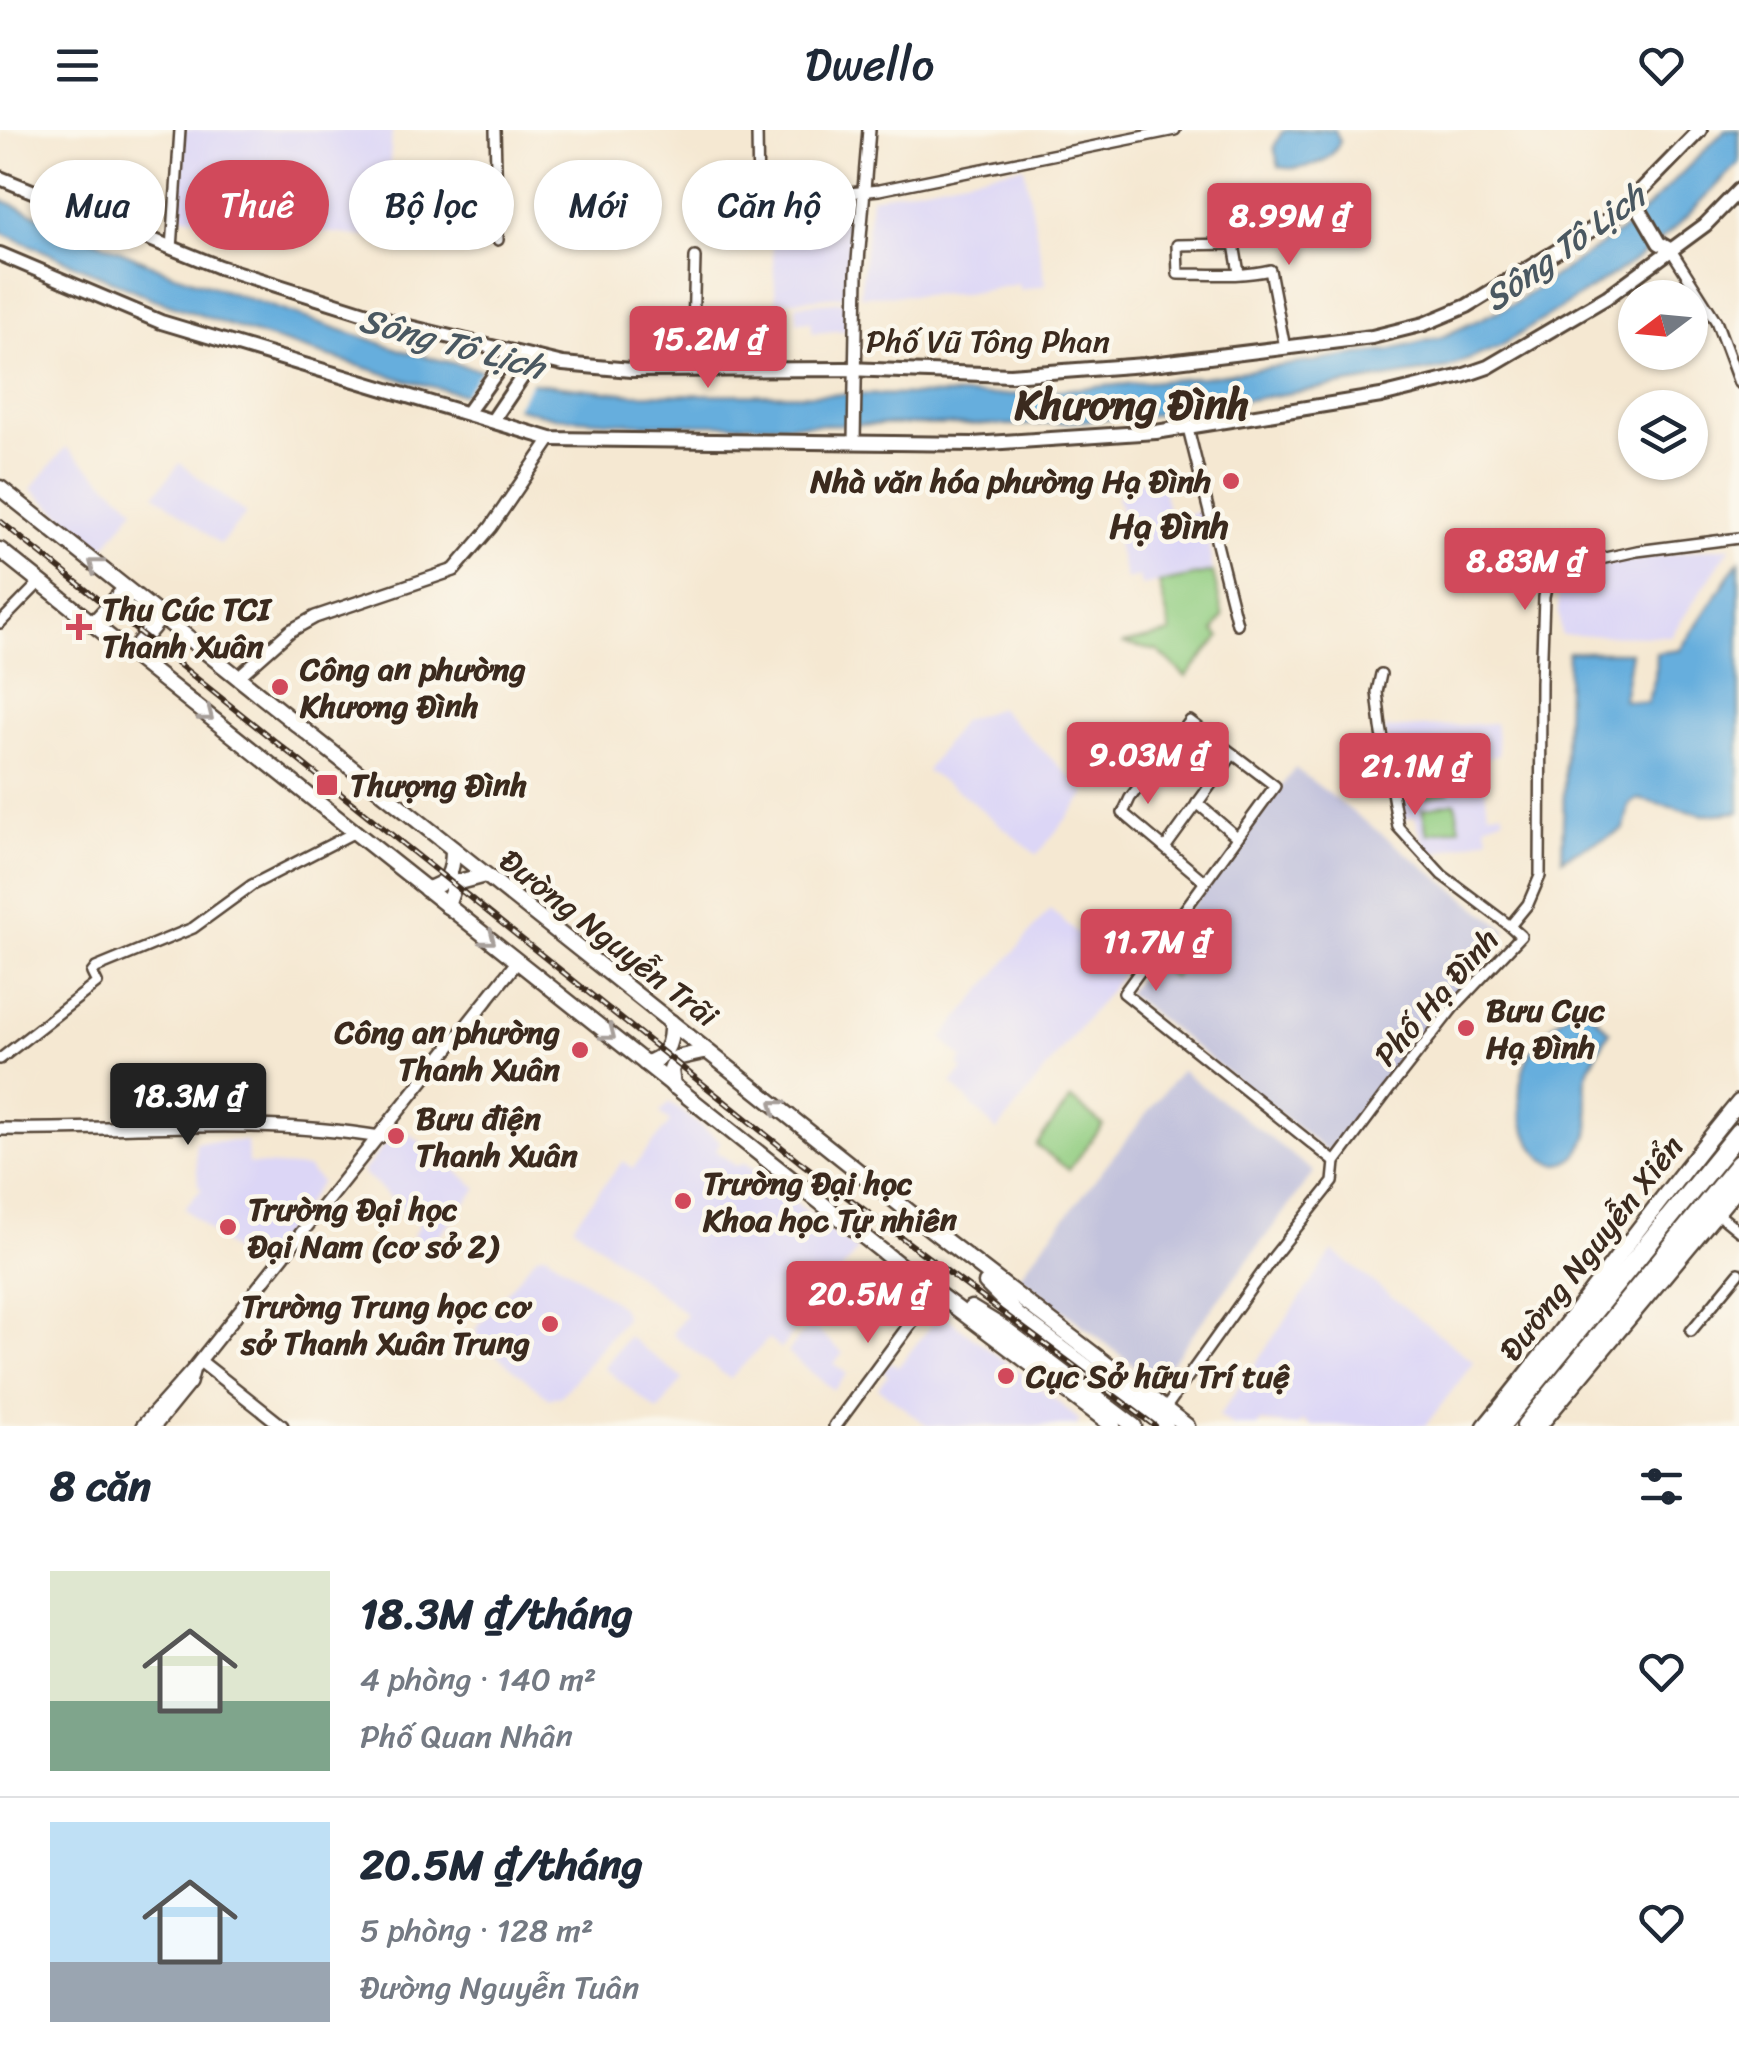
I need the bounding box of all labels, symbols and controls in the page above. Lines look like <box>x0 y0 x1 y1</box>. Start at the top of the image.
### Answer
text: Dwello <box>805 25 934 105</box>
icon: menu <box>50 38 105 93</box>
icon: heart <box>1634 38 1689 93</box>
chip: Mua <box>30 160 165 250</box>
chip: Thuê <box>185 160 329 250</box>
chip: Bộ lọc <box>349 160 514 250</box>
chip: Mới <box>534 160 662 250</box>
chip: Căn hộ <box>682 160 856 250</box>
water label: Sông Tô Lịch <box>1469 164 1662 328</box>
pin: 8.99M ₫ <box>1197 183 1381 268</box>
text: 8.99M ₫ <box>1229 187 1349 244</box>
north arrow <box>1618 280 1708 370</box>
map controls <box>1618 280 1708 480</box>
water label: Sông Tô Lịch <box>353 289 555 398</box>
pin: 15.2M ₫ <box>616 306 800 391</box>
text: 15.2M ₫ <box>652 310 764 367</box>
street label: Phố Vũ Tông Phan <box>866 313 1110 370</box>
district label: Khương Đình <box>1014 368 1249 442</box>
button: layers <box>1618 390 1708 480</box>
place label: Nhà văn hóa phường Hạ Đình <box>809 453 1211 510</box>
marker: Nhà văn hóa phường Hạ Đình <box>1220 470 1242 492</box>
district label: Hạ Đình <box>1109 495 1229 557</box>
pin: 8.83M ₫ <box>1433 528 1617 613</box>
text: 8.83M ₫ <box>1466 532 1584 589</box>
one-way arrow <box>88 559 106 576</box>
place label: Thu Cúc TCI Thanh Xuân <box>102 581 273 675</box>
marker: Thu Cúc TCI Thanh Xuân <box>66 614 92 640</box>
place label: Công an phường Khương Đình <box>299 641 526 735</box>
marker: Công an phường Khương Đình <box>269 676 291 698</box>
one-way arrow <box>195 703 213 721</box>
pin: 9.03M ₫ <box>1056 722 1240 807</box>
text: 9.03M ₫ <box>1089 726 1207 783</box>
pin: 21.1M ₫ <box>1323 733 1507 818</box>
text: 21.1M ₫ <box>1362 737 1468 794</box>
place label: Thượng Đình <box>350 757 527 814</box>
marker: Thượng Đình <box>314 772 340 798</box>
street label: Đường Nguyễn Trãi <box>486 834 732 1044</box>
pin: 11.7M ₫ <box>1064 909 1248 994</box>
text: 11.7M ₫ <box>1103 913 1209 970</box>
street label: Phố Hạ Đình <box>1359 915 1514 1080</box>
one-way arrow <box>477 927 495 945</box>
place label: Bưu Cục Hạ Đình <box>1486 982 1606 1076</box>
place label: Công an phường Thanh Xuân <box>333 1004 561 1098</box>
marker: Bưu Cục Hạ Đình <box>1455 1017 1477 1039</box>
one-way arrow <box>597 1022 615 1040</box>
marker: Công an phường Thanh Xuân <box>569 1039 591 1061</box>
pin: 18.3M ₫ <box>96 1063 280 1148</box>
text: 18.3M ₫ <box>132 1067 244 1124</box>
place label: Bưu điện Thanh Xuân <box>416 1090 578 1184</box>
one-way arrow <box>769 1100 787 1118</box>
street label: Đường Nguyễn Xiển <box>1484 1122 1699 1374</box>
marker: Bưu điện Thanh Xuân <box>385 1125 407 1147</box>
place label: Trường Đại học Khoa học Tự nhiên <box>702 1155 958 1249</box>
place label: Trường Đại học Đại Nam (cơ sở 2) <box>247 1181 500 1275</box>
marker: Trường Đại học Khoa học Tự nhiên <box>672 1190 694 1212</box>
marker: Trường Đại học Đại Nam (cơ sở 2) <box>217 1216 239 1238</box>
pin: 20.5M ₫ <box>776 1261 960 1346</box>
text: 20.5M ₫ <box>808 1265 928 1322</box>
place label: Trường Trung học cơ sở Thanh Xuân Trung <box>240 1278 533 1372</box>
marker: Trường Trung học cơ sở Thanh Xuân Trung <box>539 1313 561 1335</box>
place label: Cục Sở hữu Trí tuệ <box>1025 1348 1290 1405</box>
marker: Cục Sở hữu Trí tuệ <box>995 1365 1017 1387</box>
text: 8 căn <box>50 1449 151 1523</box>
icon: filters <box>1634 1459 1689 1514</box>
text: 18.3M ₫/tháng <box>360 1577 633 1651</box>
icon: home <box>130 1611 250 1731</box>
icon: heart <box>1634 1644 1689 1699</box>
text: 4 phòng · 140 m² <box>360 1651 596 1708</box>
text: Phố Quan Nhân <box>360 1708 573 1765</box>
text: 20.5M ₫/tháng <box>360 1828 643 1902</box>
icon: home <box>130 1862 250 1982</box>
icon: heart <box>1634 1895 1689 1950</box>
text: 5 phòng · 128 m² <box>360 1902 594 1959</box>
text: Đường Nguyễn Tuân <box>360 1959 639 2016</box>

